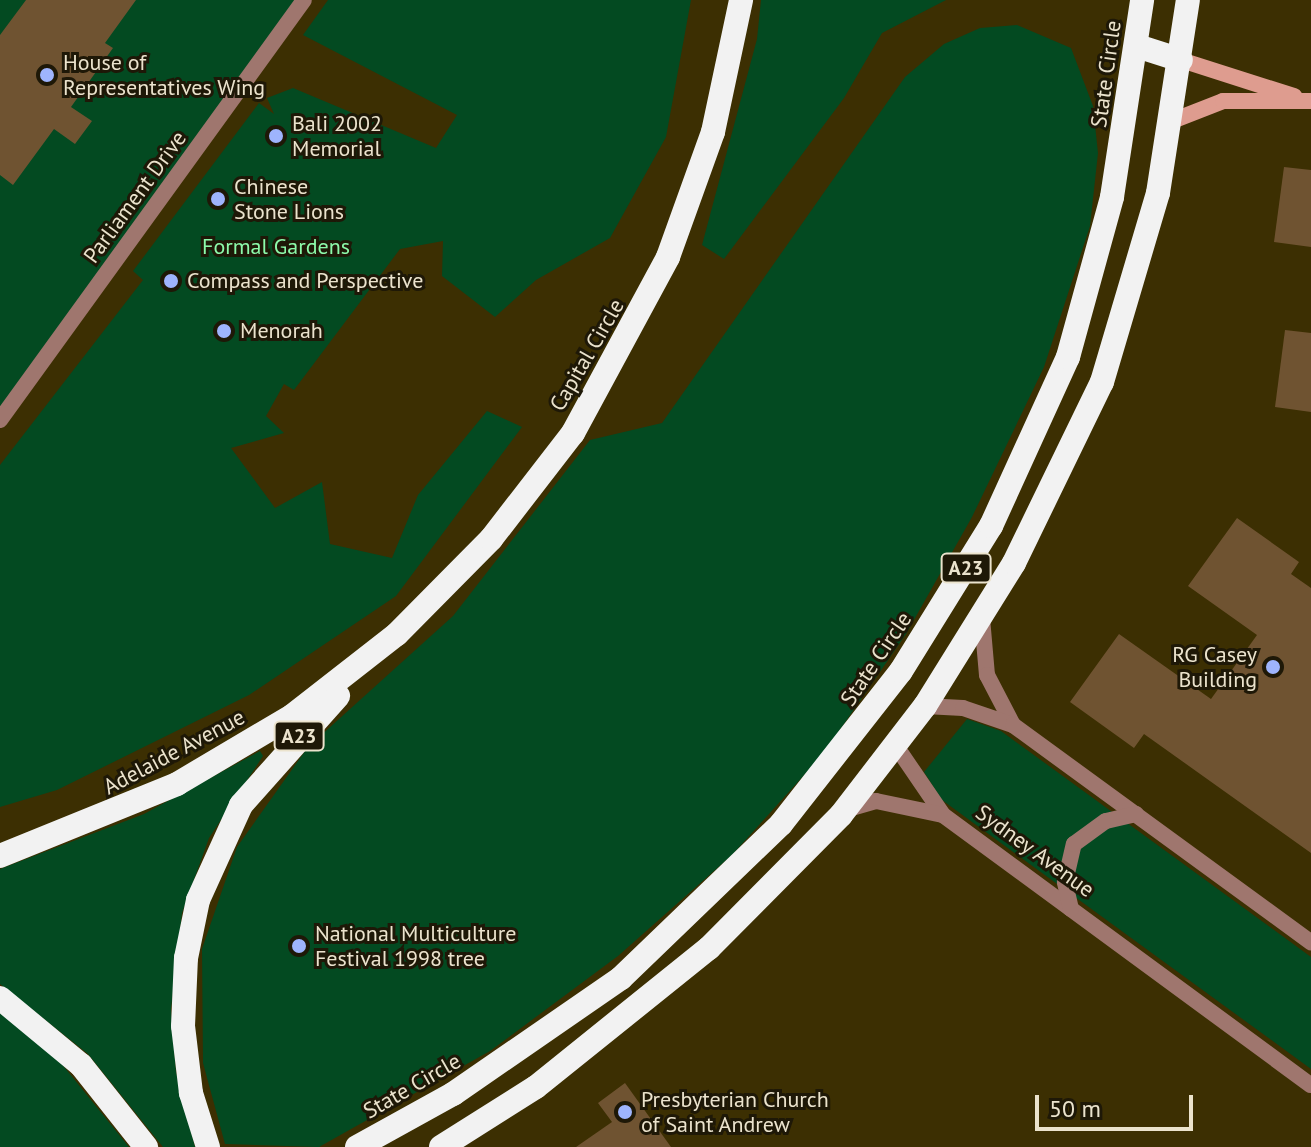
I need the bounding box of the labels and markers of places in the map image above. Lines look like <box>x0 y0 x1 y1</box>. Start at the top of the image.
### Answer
place label: House of Representatives Wing <box>63 49 266 100</box>
marker: House of Representatives Wing <box>38 66 56 84</box>
place label: Bali 2002 Memorial <box>292 110 382 162</box>
marker: Bali 2002 Memorial <box>267 127 285 145</box>
place label: Chinese Stone Lions <box>234 173 344 224</box>
marker: Chinese Stone Lions <box>209 190 227 208</box>
place label: Compass and Perspective <box>187 268 423 294</box>
marker: Compass and Perspective <box>162 272 180 290</box>
place label: Menorah <box>240 318 323 344</box>
marker: Menorah <box>215 322 233 340</box>
place label: RG Casey Building <box>1172 641 1257 692</box>
marker: RG Casey Building <box>1264 658 1282 676</box>
place label: National Multiculture Festival 1998 tree <box>315 920 516 972</box>
marker: National Multiculture Festival 1998 tree <box>290 937 308 955</box>
place label: Presbyterian Church of Saint Andrew <box>641 1086 829 1138</box>
marker: Presbyterian Church of Saint Andrew <box>616 1103 634 1121</box>

